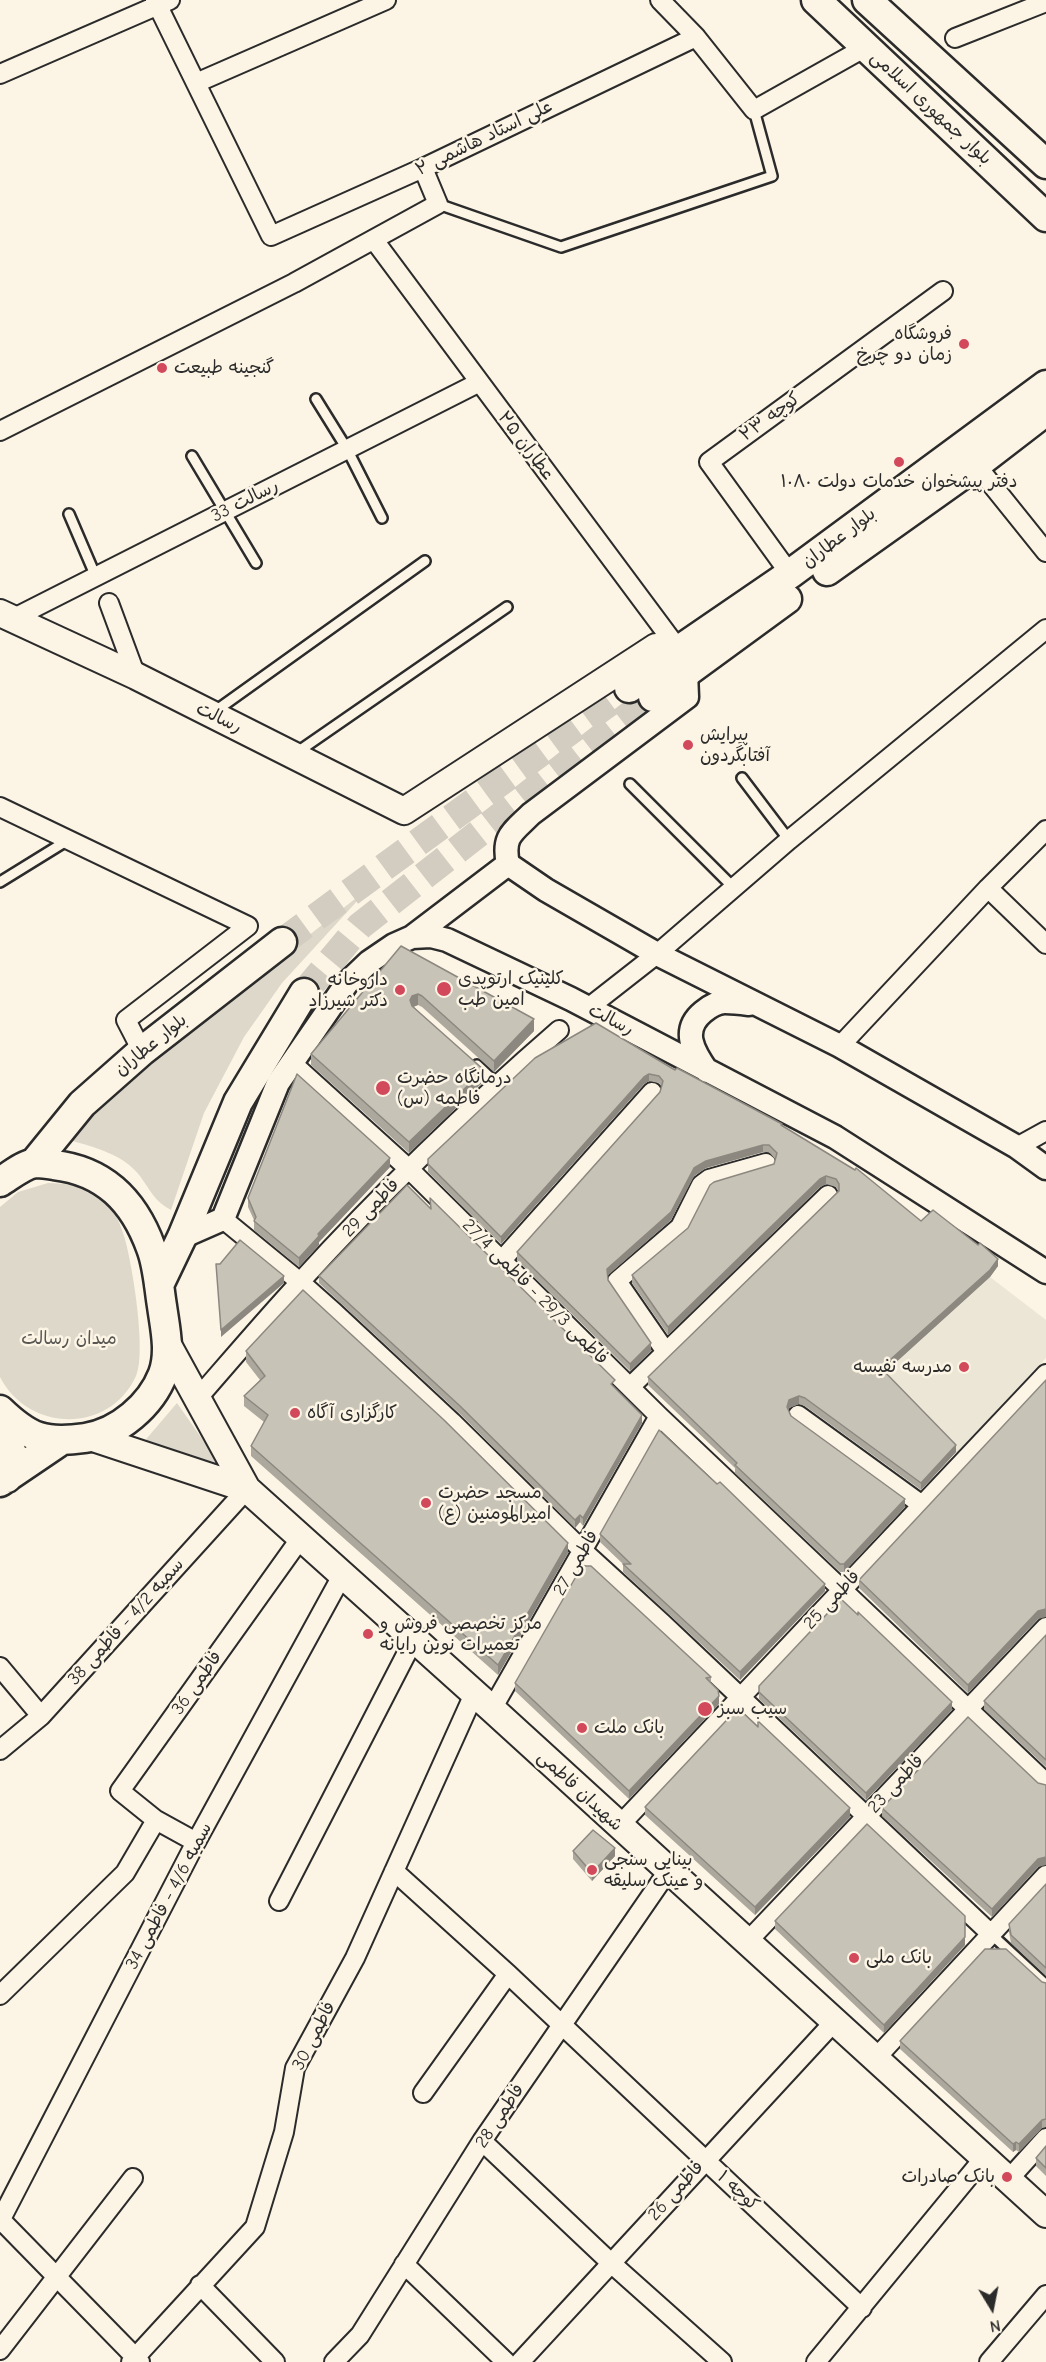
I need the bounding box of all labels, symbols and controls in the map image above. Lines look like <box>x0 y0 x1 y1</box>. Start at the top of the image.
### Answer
street label: بلوار جمهوری اسلامی <box>866 46 996 170</box>
street label: علی استاد هاشمی ۲ <box>412 95 556 181</box>
place label: فروشگاه زمان دو چرخ <box>857 323 952 366</box>
marker: فروشگاه زمان دو چرخ <box>957 337 971 351</box>
place label: گنجینه طبیعت <box>174 357 274 379</box>
marker: گنجینه طبیعت <box>155 361 169 375</box>
street label: کوچه ۲۳ <box>735 388 805 446</box>
street label: عطاران ۲۵ <box>493 407 559 485</box>
marker: دفتر پیشخوان خدمات دولت ۱۰۸۰ <box>892 455 906 469</box>
place label: دفتر پیشخوان خدمات دولت ۱۰۸۰ <box>781 471 1017 493</box>
street label: رسالت 33 <box>208 475 282 527</box>
street label: بلوار عطاران <box>798 503 880 573</box>
street label: رسالت <box>193 698 245 738</box>
place label: پیرایش آفتابگردون <box>700 724 770 766</box>
marker: پیرایش آفتابگردون <box>681 738 695 752</box>
place label: کلینیک ارتوپدی امین طب <box>458 968 564 1010</box>
place label: داروخانه دکتر شیرزاد <box>309 969 388 1012</box>
marker: کلینیک ارتوپدی امین طب <box>435 980 453 998</box>
marker: داروخانه دکتر شیرزاد <box>393 983 407 997</box>
street label: رسالت <box>585 999 637 1041</box>
street label: بلوار عطاران <box>110 1009 192 1081</box>
place label: درمانگاه حضرت فاطمه (س) <box>397 1067 512 1110</box>
marker: درمانگاه حضرت فاطمه (س) <box>374 1079 392 1097</box>
street label: فاطمی 29 <box>338 1174 404 1242</box>
street label: فاطمی 29/3 - فاطمی 27/4 <box>458 1215 612 1369</box>
park label: میدان رسالت <box>21 1328 117 1350</box>
place label: مدرسه نفیسه <box>853 1356 952 1378</box>
marker: مدرسه نفیسه <box>957 1360 971 1374</box>
place label: کارگزاری آگاه <box>307 1402 397 1424</box>
marker: کارگزاری آگاه <box>288 1406 302 1420</box>
place label: مسجد حضرت امیرالمومنین (ع) <box>438 1482 551 1524</box>
marker: مسجد حضرت امیرالمومنین (ع) <box>419 1496 433 1510</box>
street label: فاطمی 27 <box>549 1527 603 1599</box>
street label: سمیه 4/2 - فاطمی 38 <box>63 1554 189 1690</box>
street label: فاطمی 25 <box>799 1566 865 1634</box>
place label: مرکز تخصصی فروش و تعمیرات نوین رایانه <box>380 1613 542 1656</box>
marker: مرکز تخصصی فروش و تعمیرات نوین رایانه <box>361 1627 375 1641</box>
street label: فاطمی 36 <box>167 1647 227 1719</box>
place label: سیب سبز <box>718 1698 787 1720</box>
marker: سیب سبز <box>696 1700 714 1718</box>
place label: بانک ملت <box>594 1717 664 1739</box>
marker: بانک ملت <box>575 1721 589 1735</box>
street label: شهیدان فاطمی <box>533 1746 627 1836</box>
street label: فاطمی 23 <box>863 1750 929 1818</box>
street label: سمیه 4/6 - فاطمی 34 <box>121 1819 217 1973</box>
place label: بینایی سنجی و عینک سلیقه <box>604 1849 703 1892</box>
marker: بینایی سنجی و عینک سلیقه <box>585 1863 599 1877</box>
place label: بانک ملی <box>866 1947 932 1969</box>
marker: بانک ملی <box>847 1951 861 1965</box>
street label: فاطمی 30 <box>288 1998 340 2074</box>
street label: فاطمی 28 <box>471 2080 529 2152</box>
street label: فاطمی 26 <box>644 2157 708 2225</box>
street label: کوچه ۱ <box>713 2166 763 2216</box>
place label: بانک صادرات <box>901 2166 995 2188</box>
marker: بانک صادرات <box>1000 2170 1014 2184</box>
north arrow <box>962 2278 1022 2338</box>
text: N <box>988 2316 1002 2335</box>

